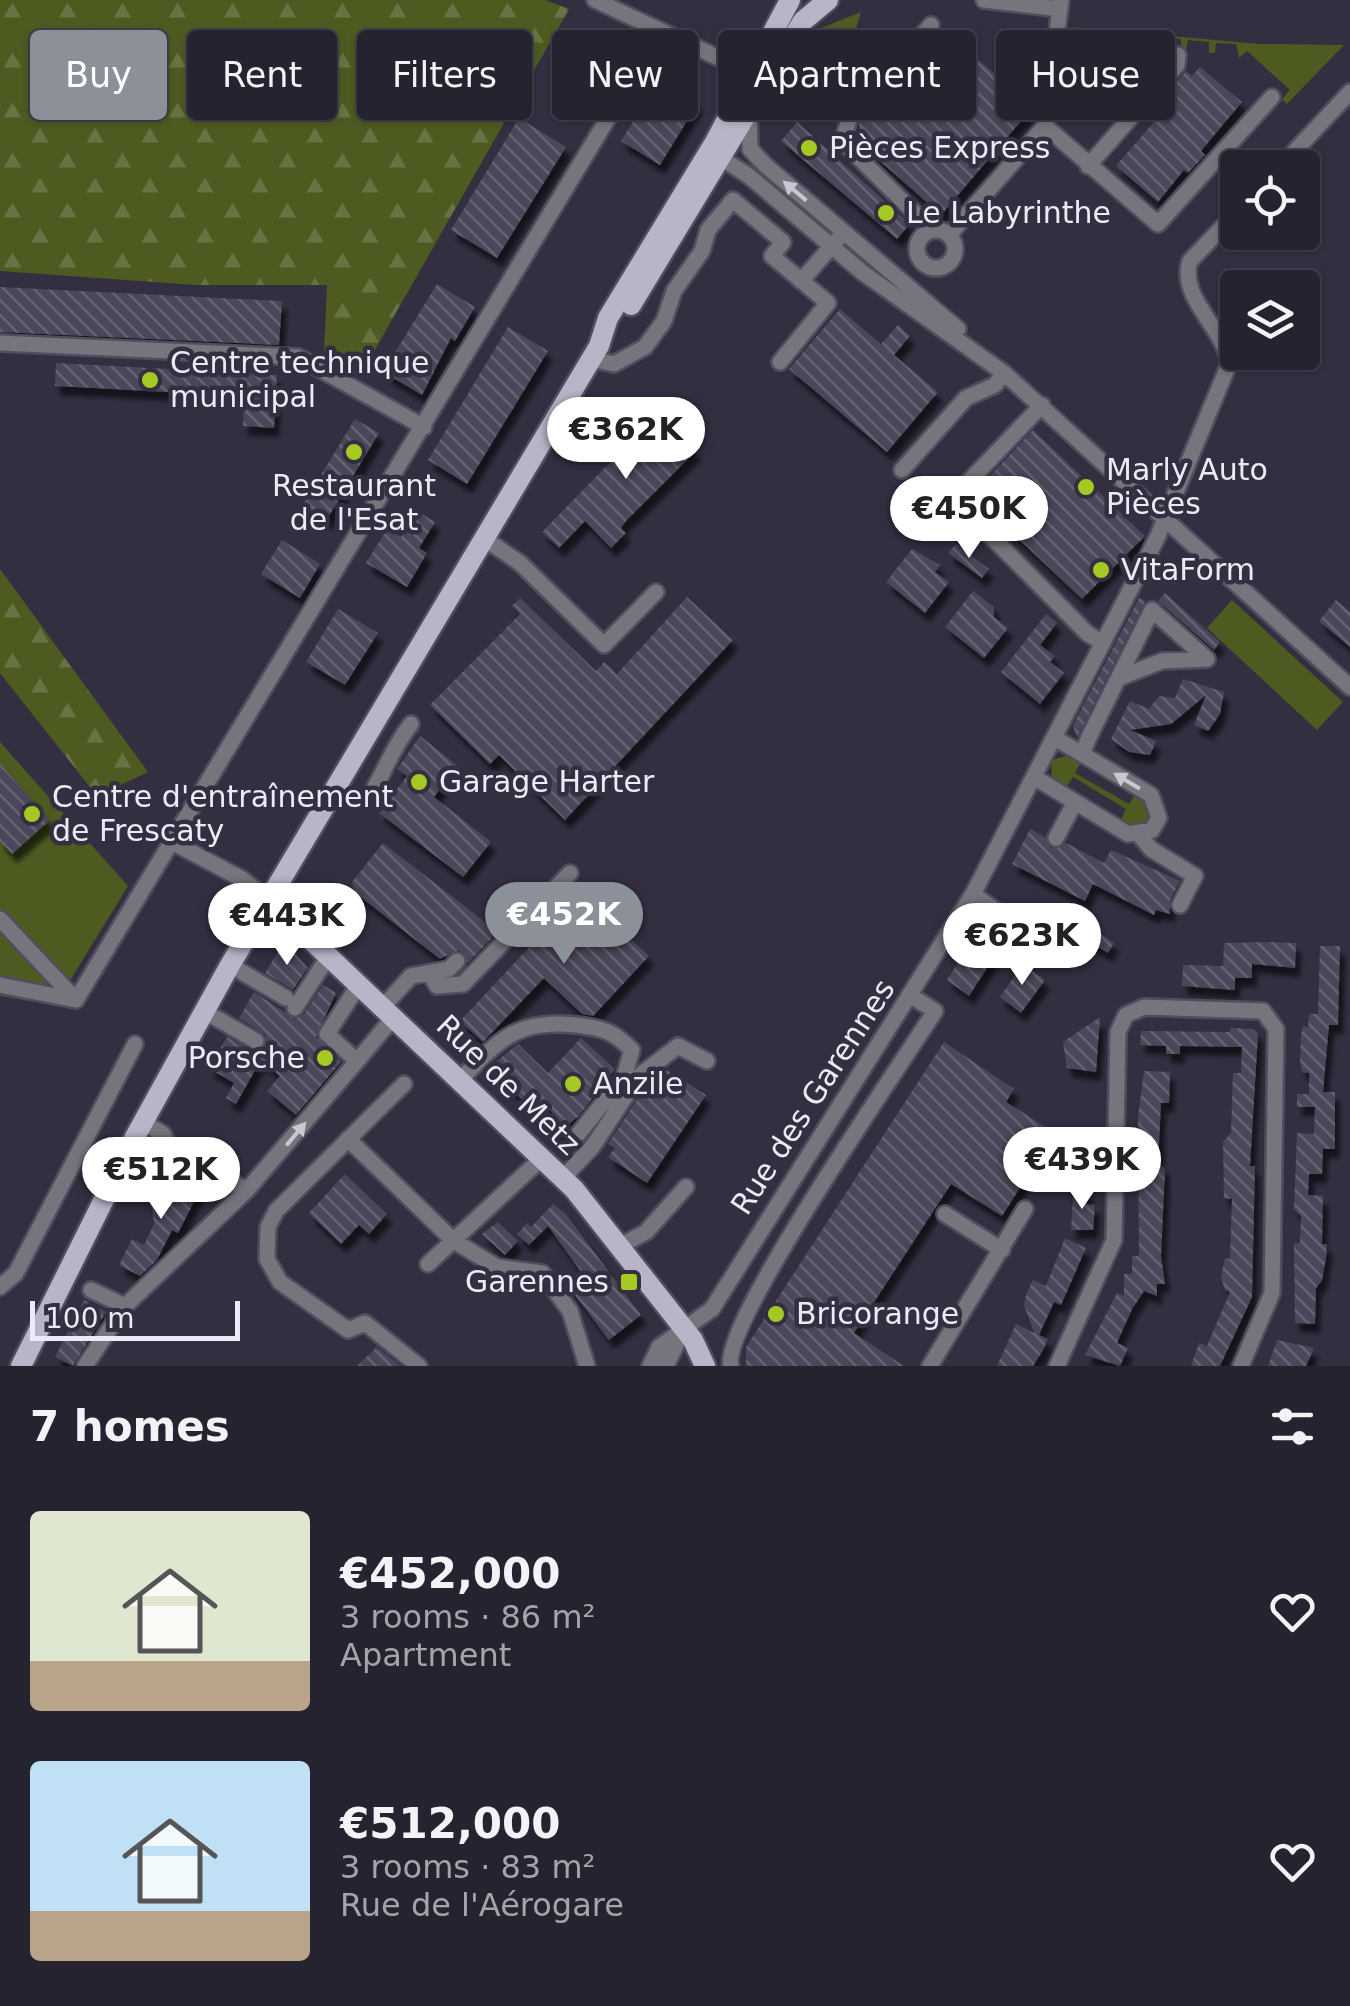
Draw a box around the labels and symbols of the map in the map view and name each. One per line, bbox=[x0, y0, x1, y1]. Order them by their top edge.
place label: Pièces Express bbox=[829, 130, 1050, 165]
marker: Pièces Express bbox=[798, 137, 820, 159]
one-way arrow bbox=[783, 181, 808, 202]
place label: Le Labyrinthe bbox=[906, 195, 1111, 230]
marker: Le Labyrinthe bbox=[875, 202, 897, 224]
place label: Centre technique municipal bbox=[170, 345, 429, 414]
marker: Centre technique municipal bbox=[139, 369, 161, 391]
pin: €362K bbox=[556, 397, 696, 482]
marker: Restaurant de l'Esat bbox=[343, 441, 365, 463]
place label: Marly Auto Pièces bbox=[1106, 452, 1268, 521]
place label: Restaurant de l'Esat bbox=[272, 468, 436, 537]
pin: €450K bbox=[899, 476, 1039, 561]
marker: Marly Auto Pièces bbox=[1075, 476, 1097, 498]
place label: VitaForm bbox=[1121, 552, 1255, 587]
marker: VitaForm bbox=[1090, 559, 1112, 581]
place label: Garage Harter bbox=[439, 764, 655, 799]
marker: Garage Harter bbox=[408, 771, 430, 793]
one-way arrow bbox=[1113, 773, 1141, 790]
place label: Centre d'entraînement de Frescaty bbox=[52, 779, 394, 848]
marker: Centre d'entraînement de Frescaty bbox=[21, 803, 43, 825]
pin: €452K bbox=[494, 882, 634, 967]
pin: €443K bbox=[217, 883, 357, 968]
pin: €623K bbox=[952, 903, 1092, 988]
street label: Rue des Garennes bbox=[724, 973, 902, 1221]
street label: Rue de Metz bbox=[430, 1008, 587, 1162]
place label: Porsche bbox=[188, 1040, 305, 1075]
marker: Porsche bbox=[314, 1047, 336, 1069]
place label: Anzile bbox=[593, 1066, 683, 1101]
marker: Anzile bbox=[562, 1073, 584, 1095]
one-way arrow bbox=[285, 1122, 307, 1147]
pin: €439K bbox=[1012, 1127, 1152, 1212]
pin: €512K bbox=[91, 1137, 231, 1222]
place label: Garennes bbox=[465, 1264, 609, 1299]
marker: Garennes bbox=[618, 1271, 640, 1293]
scale bar bbox=[30, 1296, 240, 1340]
place label: Bricorange bbox=[796, 1296, 959, 1331]
marker: Bricorange bbox=[765, 1303, 787, 1325]

